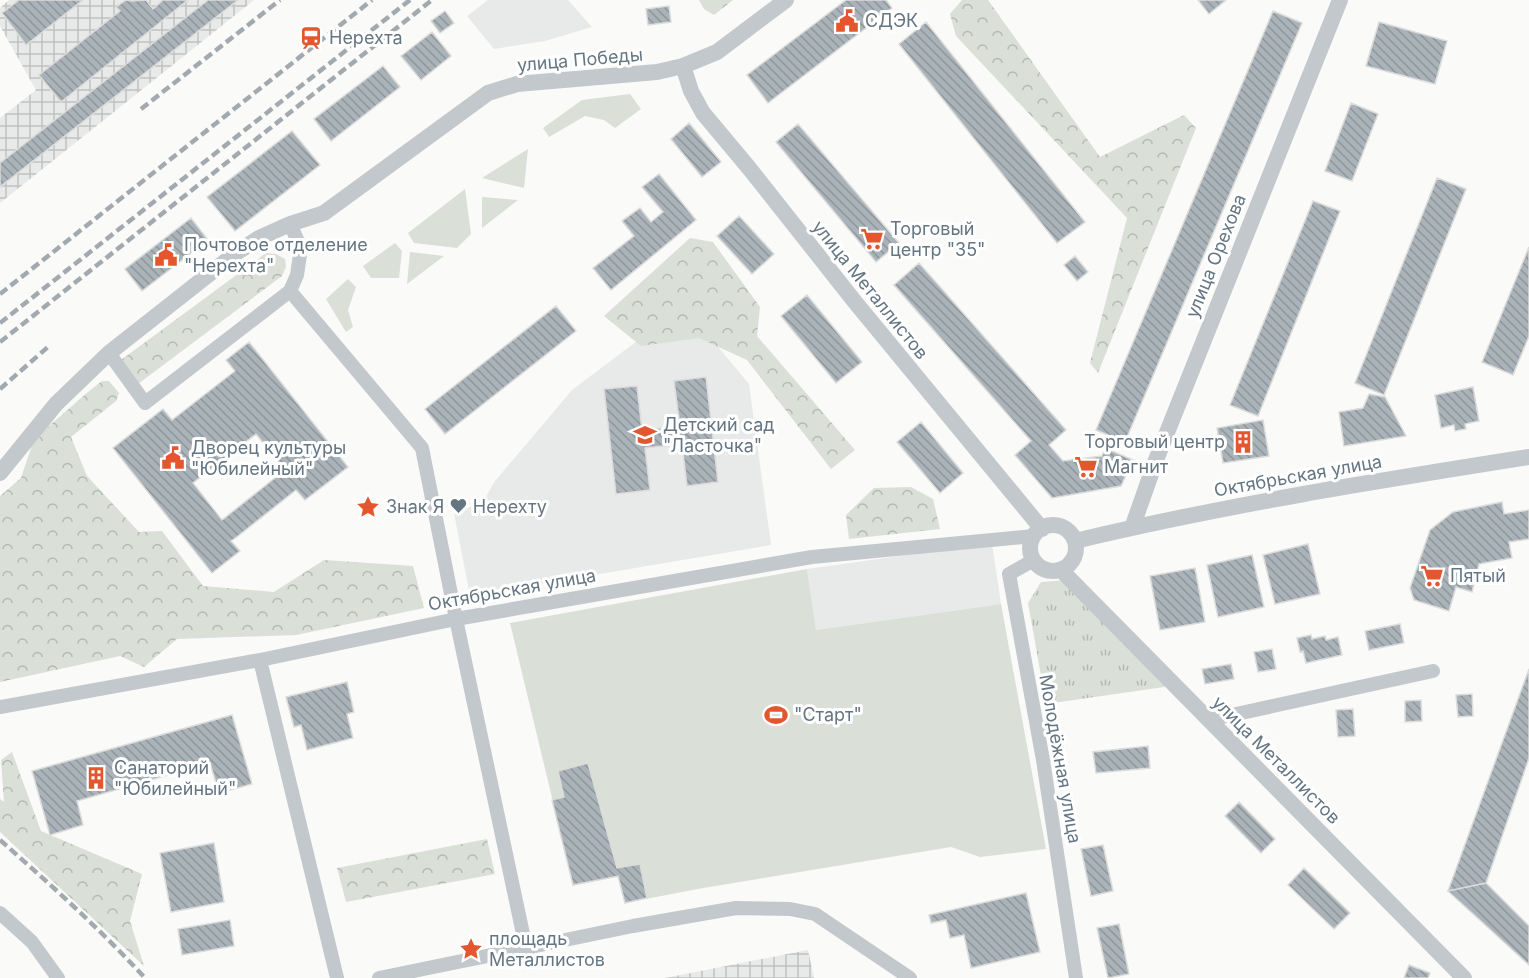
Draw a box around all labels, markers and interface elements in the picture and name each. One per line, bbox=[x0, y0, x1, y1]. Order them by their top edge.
public building icon: СДЭК bbox=[834, 8, 860, 34]
place label: СДЭК bbox=[865, 10, 918, 31]
station icon: Нерехта bbox=[298, 25, 324, 51]
place label: Нерехта bbox=[329, 27, 403, 48]
street label: улица Победы bbox=[516, 44, 644, 75]
street label: улица Орехова bbox=[1181, 191, 1250, 321]
street label: улица Металлистов bbox=[808, 216, 933, 363]
place label: Торговый центр "35" bbox=[890, 218, 985, 260]
supermarket icon: Торговый центр "35" bbox=[859, 226, 885, 252]
place label: Почтовое отделение "Нерехта" bbox=[184, 234, 368, 276]
public building icon: Почтовое отделение "Нерехта" bbox=[153, 242, 179, 268]
place label: Детский сад "Ласточка" bbox=[663, 414, 775, 456]
school or university icon: Детский сад "Ласточка" bbox=[632, 422, 658, 448]
building icon: Торговый центр bbox=[1230, 429, 1256, 455]
place label: Торговый центр bbox=[1084, 431, 1225, 452]
place label: Дворец культуры "Юбилейный" bbox=[191, 437, 346, 479]
public building icon: Дворец культуры "Юбилейный" bbox=[160, 445, 186, 471]
street label: Октябрьская улица bbox=[1212, 450, 1383, 501]
supermarket icon: Магнит bbox=[1073, 454, 1099, 480]
place label: Магнит bbox=[1104, 456, 1169, 477]
place icon: Знак Я ❤ Нерехту bbox=[355, 494, 381, 520]
place label: Знак Я ❤ Нерехту bbox=[386, 496, 547, 517]
supermarket icon: Пятый bbox=[1419, 563, 1445, 589]
street label: Октябрьская улица bbox=[426, 564, 597, 615]
place label: Пятый bbox=[1450, 565, 1506, 586]
street label: Молодёжная улица bbox=[1035, 673, 1086, 845]
street label: улица Металлистов bbox=[1208, 691, 1345, 828]
sports icon: "Старт" bbox=[763, 702, 789, 728]
place label: "Старт" bbox=[794, 704, 862, 725]
place label: Санаторий "Юбилейный" bbox=[114, 757, 236, 799]
building icon: Санаторий "Юбилейный" bbox=[83, 765, 109, 791]
place label: площадь Металлистов bbox=[489, 928, 605, 970]
place icon: площадь Металлистов bbox=[458, 936, 484, 962]

